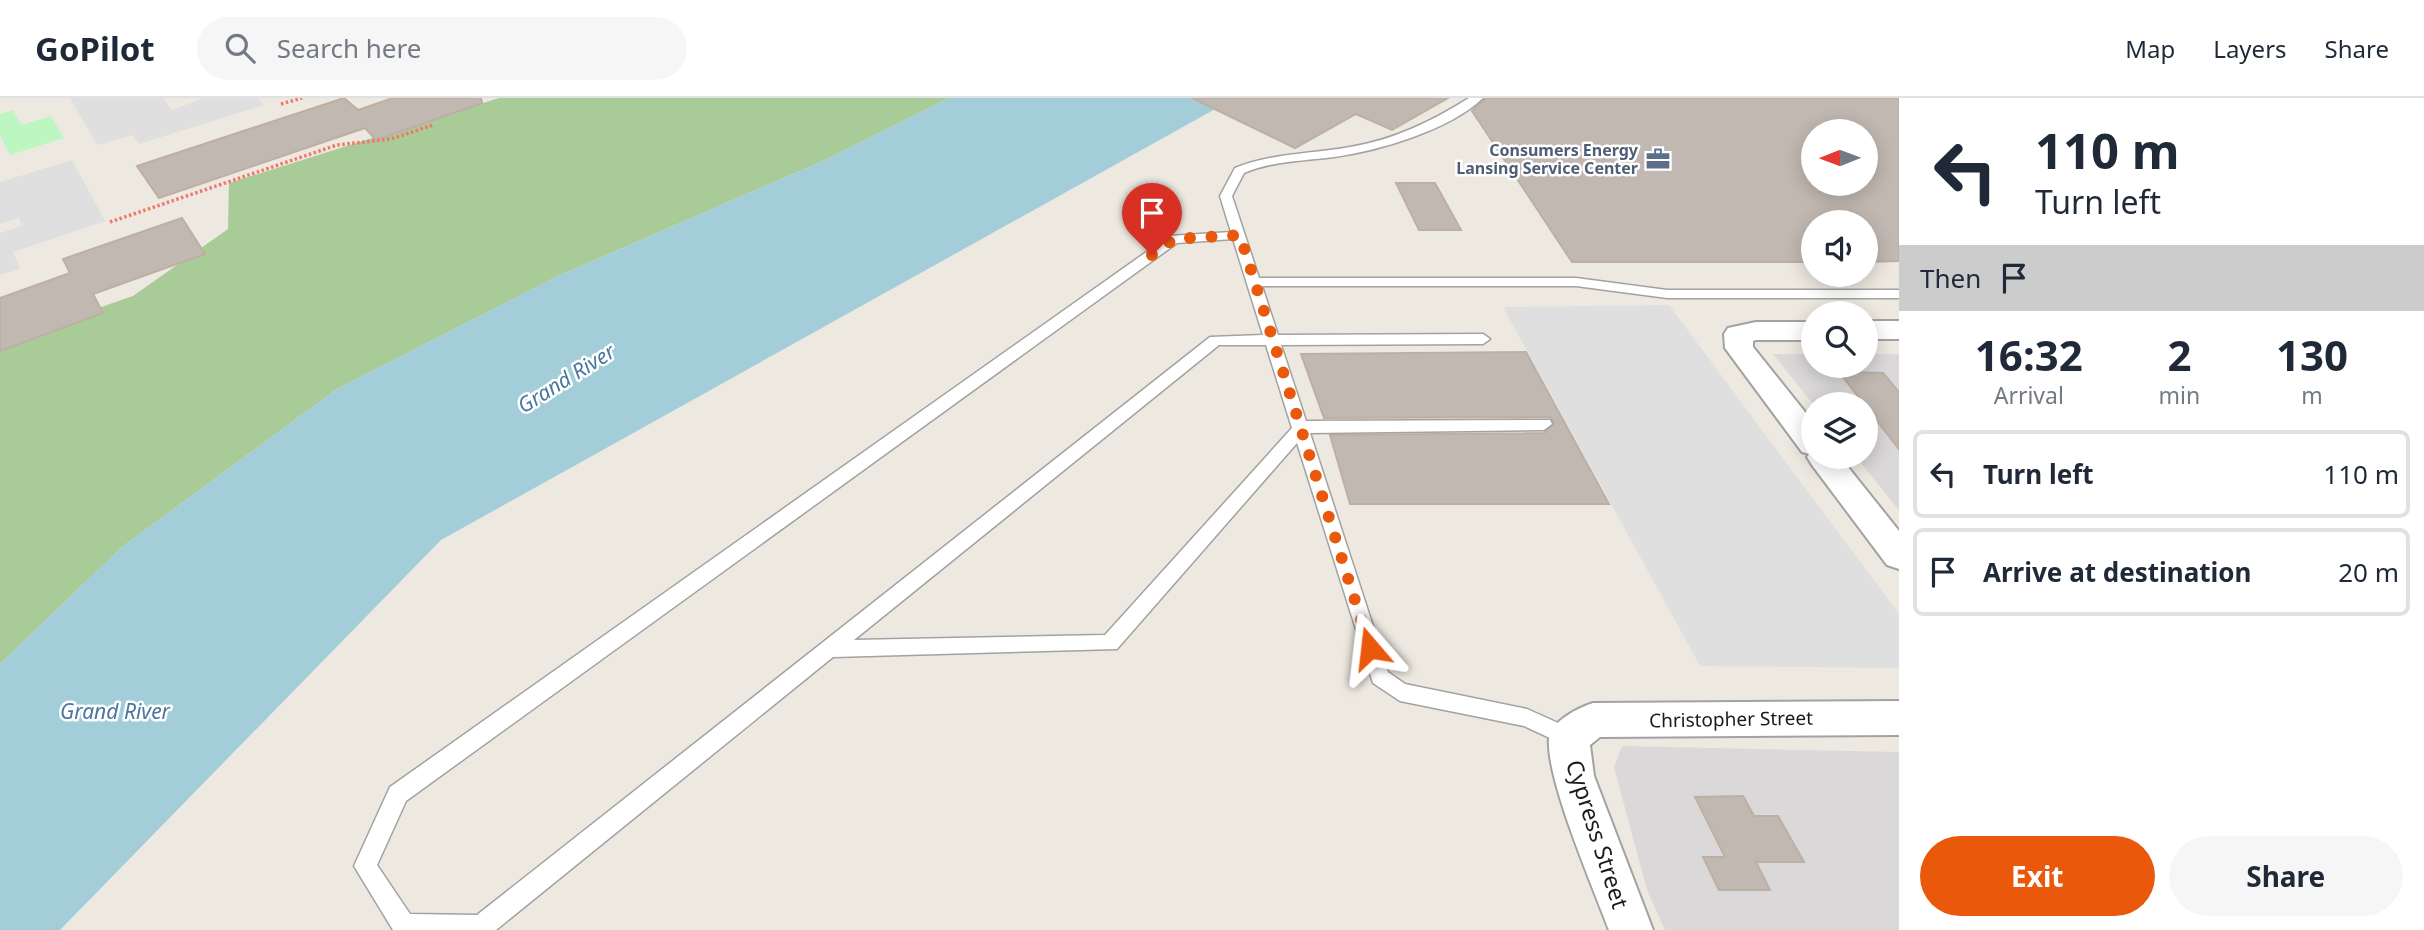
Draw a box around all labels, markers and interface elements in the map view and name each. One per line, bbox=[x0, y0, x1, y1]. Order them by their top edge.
search box bbox=[197, 17, 687, 80]
text: GoPilot bbox=[35, 26, 155, 71]
icon: search bbox=[221, 29, 259, 67]
text: Search here bbox=[277, 30, 421, 66]
text: Map bbox=[2125, 32, 2175, 65]
text: Layers bbox=[2213, 32, 2287, 65]
text: Share bbox=[2325, 32, 2389, 65]
text: 110 m bbox=[2035, 117, 2180, 183]
north arrow bbox=[1801, 119, 1878, 196]
map controls bbox=[1801, 119, 1878, 469]
icon: left bbox=[1920, 126, 2011, 217]
place label: Consumers Energy Lansing Service Center bbox=[1456, 139, 1639, 179]
office icon: Consumers Energy Lansing Service Center bbox=[1644, 145, 1672, 173]
text: Turn left bbox=[2035, 180, 2161, 223]
pin bbox=[1122, 183, 1182, 255]
icon: arrive bbox=[1133, 194, 1171, 232]
button: sound bbox=[1801, 210, 1878, 287]
icon: arrive bbox=[1995, 259, 2033, 297]
text: Then bbox=[1920, 260, 1981, 296]
button: search bbox=[1801, 301, 1878, 378]
text: 16:32 bbox=[1975, 326, 2083, 383]
text: 2 bbox=[2167, 326, 2191, 383]
text: 130 bbox=[2276, 326, 2348, 383]
water label: Grand River bbox=[512, 336, 621, 419]
text: Arrival bbox=[1994, 379, 2064, 411]
text: min bbox=[2159, 379, 2200, 411]
text: m bbox=[2301, 379, 2323, 411]
button: layers bbox=[1801, 392, 1878, 469]
icon: left bbox=[1924, 455, 1962, 493]
text: Turn left bbox=[1983, 456, 2094, 492]
text: 110 m bbox=[2323, 456, 2399, 492]
icon: arrive bbox=[1924, 553, 1962, 591]
text: Arrive at destination bbox=[1983, 554, 2252, 590]
text: 20 m bbox=[2338, 554, 2399, 590]
position arrow bbox=[1333, 611, 1407, 685]
water label: Grand River bbox=[60, 697, 172, 725]
street label: Christopher Street bbox=[1649, 705, 1813, 733]
street label: Cypress Street bbox=[1559, 756, 1637, 912]
button: Exit bbox=[1920, 836, 2155, 916]
button: Share bbox=[2169, 836, 2403, 916]

